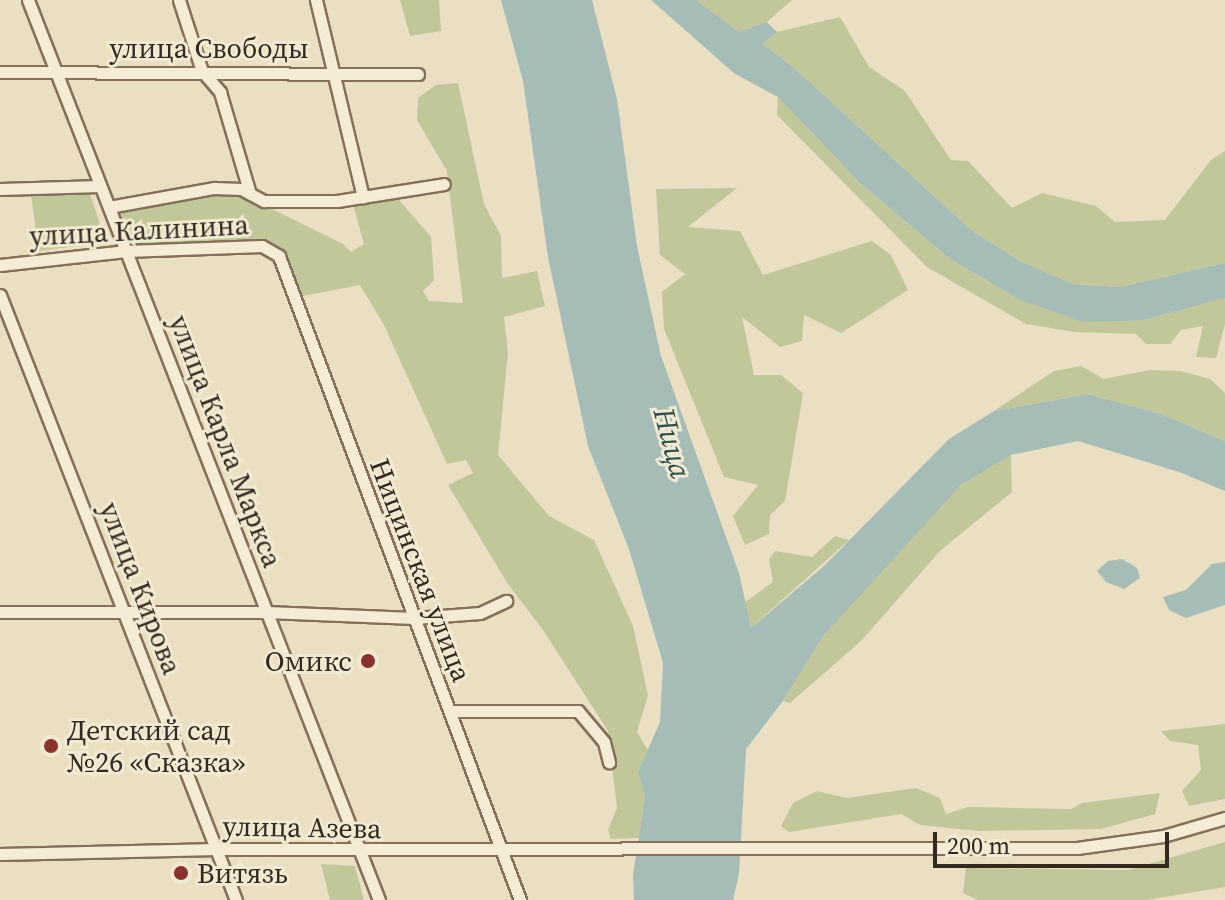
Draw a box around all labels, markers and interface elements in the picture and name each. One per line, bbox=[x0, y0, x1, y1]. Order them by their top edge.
street label: улица Свободы bbox=[109, 31, 309, 65]
street label: улица Калинина bbox=[28, 207, 250, 253]
street label: улица Карла Маркса bbox=[162, 310, 290, 572]
water label: Ница bbox=[645, 404, 699, 482]
street label: Ницинская улица bbox=[363, 454, 479, 686]
street label: улица Кирова bbox=[93, 497, 189, 679]
place label: Омикс bbox=[265, 644, 352, 678]
marker: Омикс bbox=[359, 652, 377, 670]
place label: Детский сад №26 «Сказка» bbox=[67, 713, 245, 779]
marker: Детский сад №26 «Сказка» bbox=[42, 737, 60, 755]
street label: улица Азева bbox=[222, 809, 382, 845]
scale bar bbox=[937, 816, 1173, 866]
text: 200 m bbox=[947, 829, 1010, 862]
place label: Витязь bbox=[197, 856, 288, 890]
marker: Витязь bbox=[172, 864, 190, 882]

